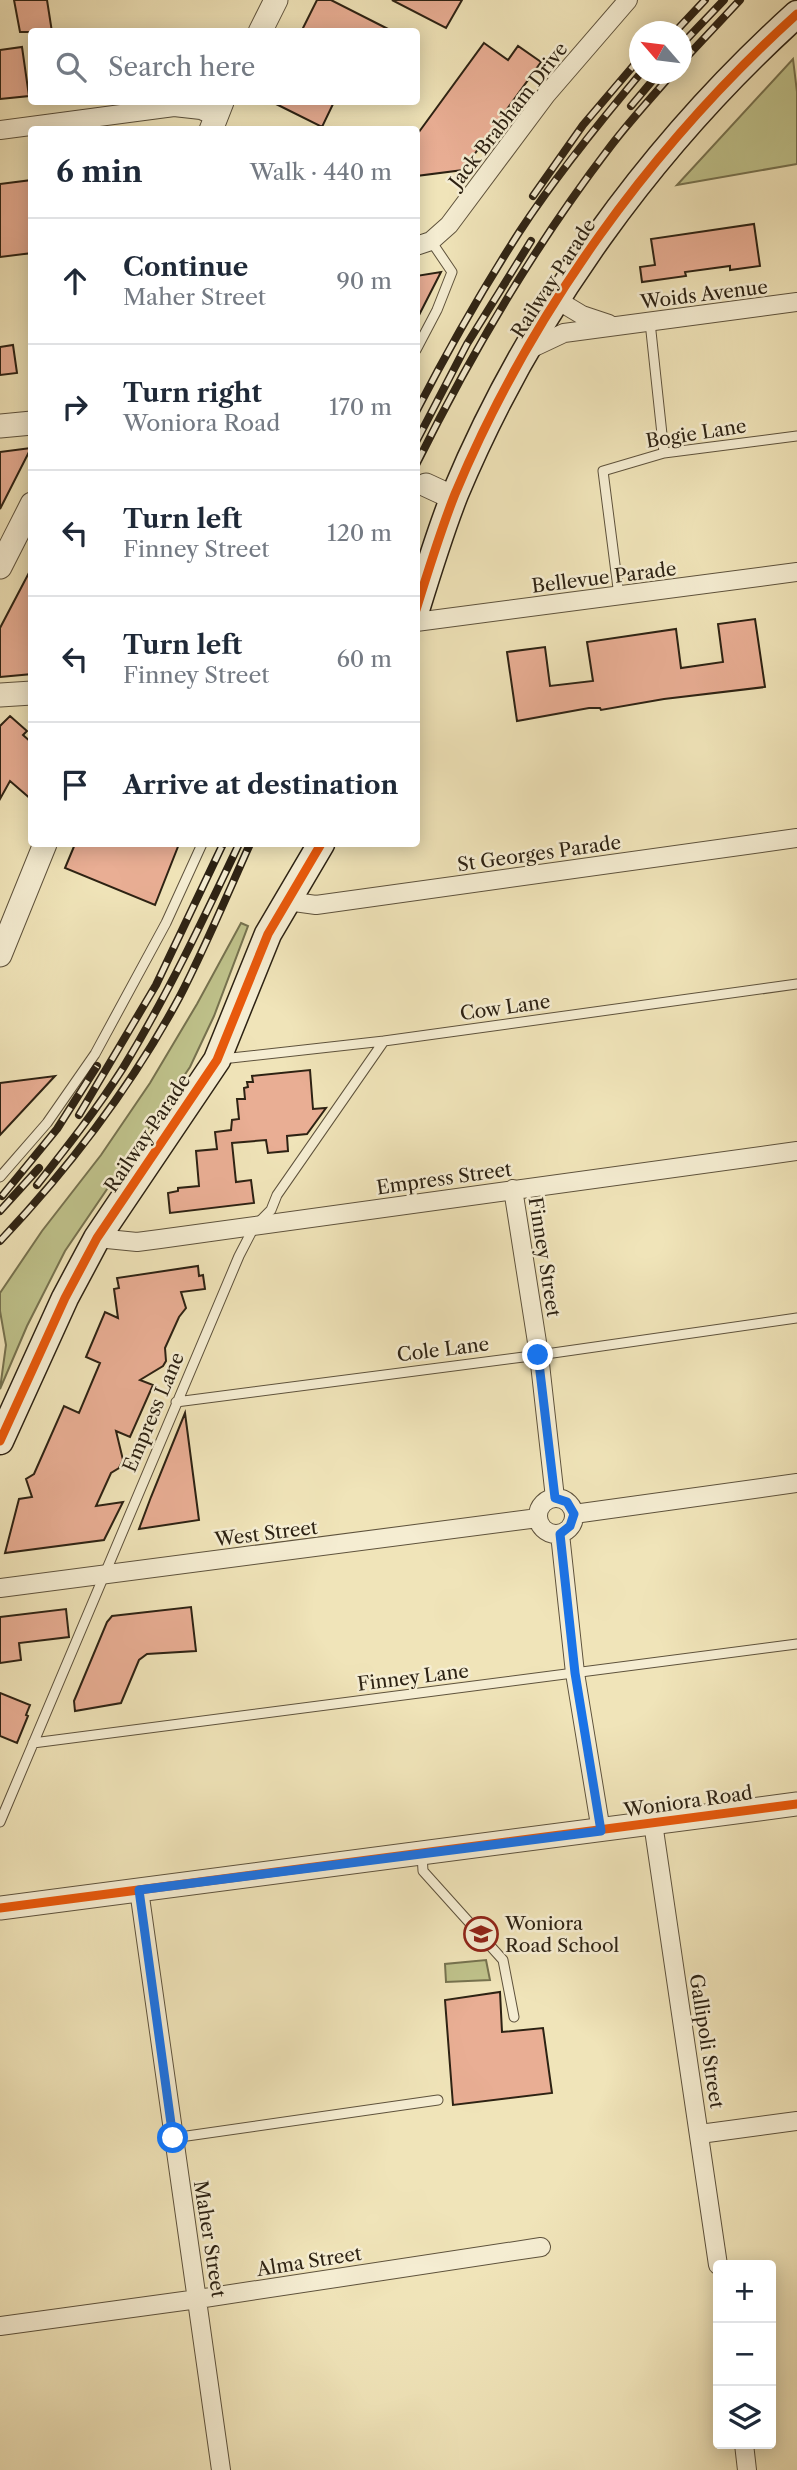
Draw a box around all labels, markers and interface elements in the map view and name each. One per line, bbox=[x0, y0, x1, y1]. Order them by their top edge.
north arrow bbox=[629, 21, 692, 84]
search box bbox=[28, 28, 420, 105]
street label: Jack Brabham Drive bbox=[442, 38, 572, 195]
icon: search bbox=[52, 48, 90, 86]
text: Search here bbox=[108, 51, 255, 83]
text: 6 min bbox=[56, 153, 143, 190]
text: Walk · 440 m bbox=[250, 158, 392, 186]
street label: Railway Parade bbox=[506, 214, 600, 342]
text: Continue bbox=[123, 251, 248, 283]
icon: ahead bbox=[56, 262, 94, 300]
text: 90 m bbox=[336, 267, 392, 295]
street label: Woids Avenue bbox=[638, 275, 769, 314]
text: Maher Street bbox=[123, 283, 266, 311]
text: Turn right bbox=[123, 377, 262, 409]
icon: right bbox=[56, 388, 94, 426]
text: 170 m bbox=[329, 393, 392, 421]
text: Woniora Road bbox=[123, 409, 280, 437]
street label: Bogie Lane bbox=[644, 414, 748, 453]
text: Turn left bbox=[123, 503, 242, 535]
icon: left bbox=[56, 514, 94, 552]
text: 120 m bbox=[327, 519, 392, 547]
text: Finney Street bbox=[123, 535, 270, 563]
street label: Bellevue Parade bbox=[530, 557, 678, 598]
text: Turn left bbox=[123, 629, 242, 661]
icon: left bbox=[56, 640, 94, 678]
text: 60 m bbox=[336, 645, 392, 673]
text: Finney Street bbox=[123, 661, 270, 689]
icon: arrive bbox=[56, 766, 94, 804]
text: Arrive at destination bbox=[123, 769, 398, 801]
street label: St Georges Parade bbox=[456, 831, 622, 876]
street label: Cow Lane bbox=[458, 990, 552, 1025]
street label: Railway Parade bbox=[99, 1070, 195, 1197]
street label: Empress Street bbox=[375, 1158, 513, 1199]
street label: Finney Street bbox=[524, 1196, 565, 1319]
street label: Cole Lane bbox=[396, 1332, 490, 1367]
route end bbox=[522, 1339, 553, 1370]
street label: Empress Lane bbox=[118, 1349, 189, 1475]
street label: West Street bbox=[212, 1516, 319, 1551]
street label: Finney Lane bbox=[356, 1659, 470, 1696]
street label: Woniora Road bbox=[621, 1781, 754, 1822]
place label: Woniora Road School bbox=[504, 1912, 620, 1957]
school or university icon: Woniora Road School bbox=[462, 1915, 500, 1953]
street label: Gallipoli Street bbox=[685, 1972, 729, 2110]
route start bbox=[157, 2122, 188, 2153]
street label: Maher Street bbox=[189, 2179, 230, 2299]
street label: Alma Street bbox=[254, 2242, 364, 2281]
map controls bbox=[713, 2260, 776, 2449]
button: + bbox=[713, 2260, 776, 2323]
button: − bbox=[713, 2323, 776, 2386]
button: layers bbox=[713, 2386, 776, 2449]

